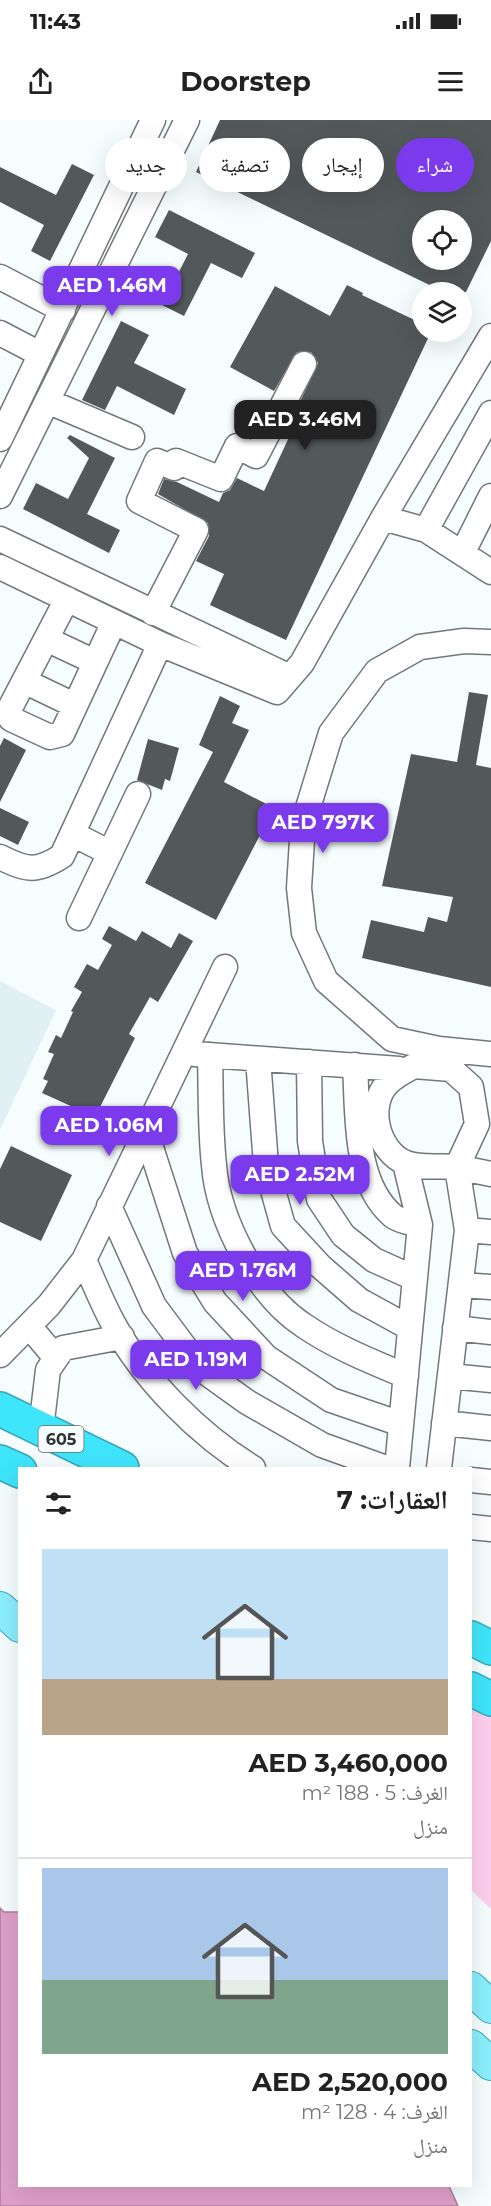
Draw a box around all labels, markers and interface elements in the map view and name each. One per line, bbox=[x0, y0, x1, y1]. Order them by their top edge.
text: 11:43 bbox=[30, 8, 81, 35]
icon: share bbox=[24, 65, 57, 98]
text: Doorstep bbox=[180, 65, 311, 98]
icon: menu bbox=[434, 65, 467, 98]
chip: جديد bbox=[105, 138, 187, 192]
chip: تصفية bbox=[199, 138, 290, 192]
chip: إيجار bbox=[302, 138, 384, 192]
chip: شراء bbox=[396, 138, 474, 192]
map controls bbox=[412, 210, 472, 342]
button: locate bbox=[412, 210, 472, 270]
pin: AED 1.46M bbox=[43, 266, 181, 317]
text: AED 1.46M bbox=[57, 273, 167, 297]
button: layers bbox=[412, 282, 472, 342]
pin: AED 3.46M bbox=[236, 400, 374, 451]
text: AED 3.46M bbox=[248, 407, 362, 431]
pin: AED 797K bbox=[261, 803, 385, 854]
text: AED 797K bbox=[271, 810, 375, 834]
pin: AED 1.06M bbox=[40, 1106, 178, 1157]
text: AED 1.06M bbox=[54, 1113, 164, 1137]
pin: AED 2.52M bbox=[231, 1155, 369, 1206]
text: AED 2.52M bbox=[245, 1162, 355, 1186]
pin: AED 1.76M bbox=[174, 1251, 312, 1302]
text: AED 1.76M bbox=[189, 1258, 297, 1282]
pin: AED 1.19M bbox=[127, 1340, 265, 1391]
text: AED 1.19M bbox=[144, 1347, 248, 1371]
road number: 605 bbox=[38, 1426, 84, 1452]
text: العقارات: 7 bbox=[337, 1484, 448, 1516]
icon: filters bbox=[42, 1487, 75, 1520]
icon: home bbox=[191, 1588, 299, 1696]
text: AED 3,460,000 bbox=[248, 1747, 448, 1779]
text: الغرف: 5 · 188 m² bbox=[302, 1781, 448, 1805]
text: منزل bbox=[413, 1815, 448, 1839]
icon: home bbox=[191, 1907, 299, 2015]
text: AED 2,520,000 bbox=[252, 2066, 448, 2098]
text: الغرف: 4 · 128 m² bbox=[301, 2100, 448, 2124]
text: منزل bbox=[413, 2134, 448, 2158]

